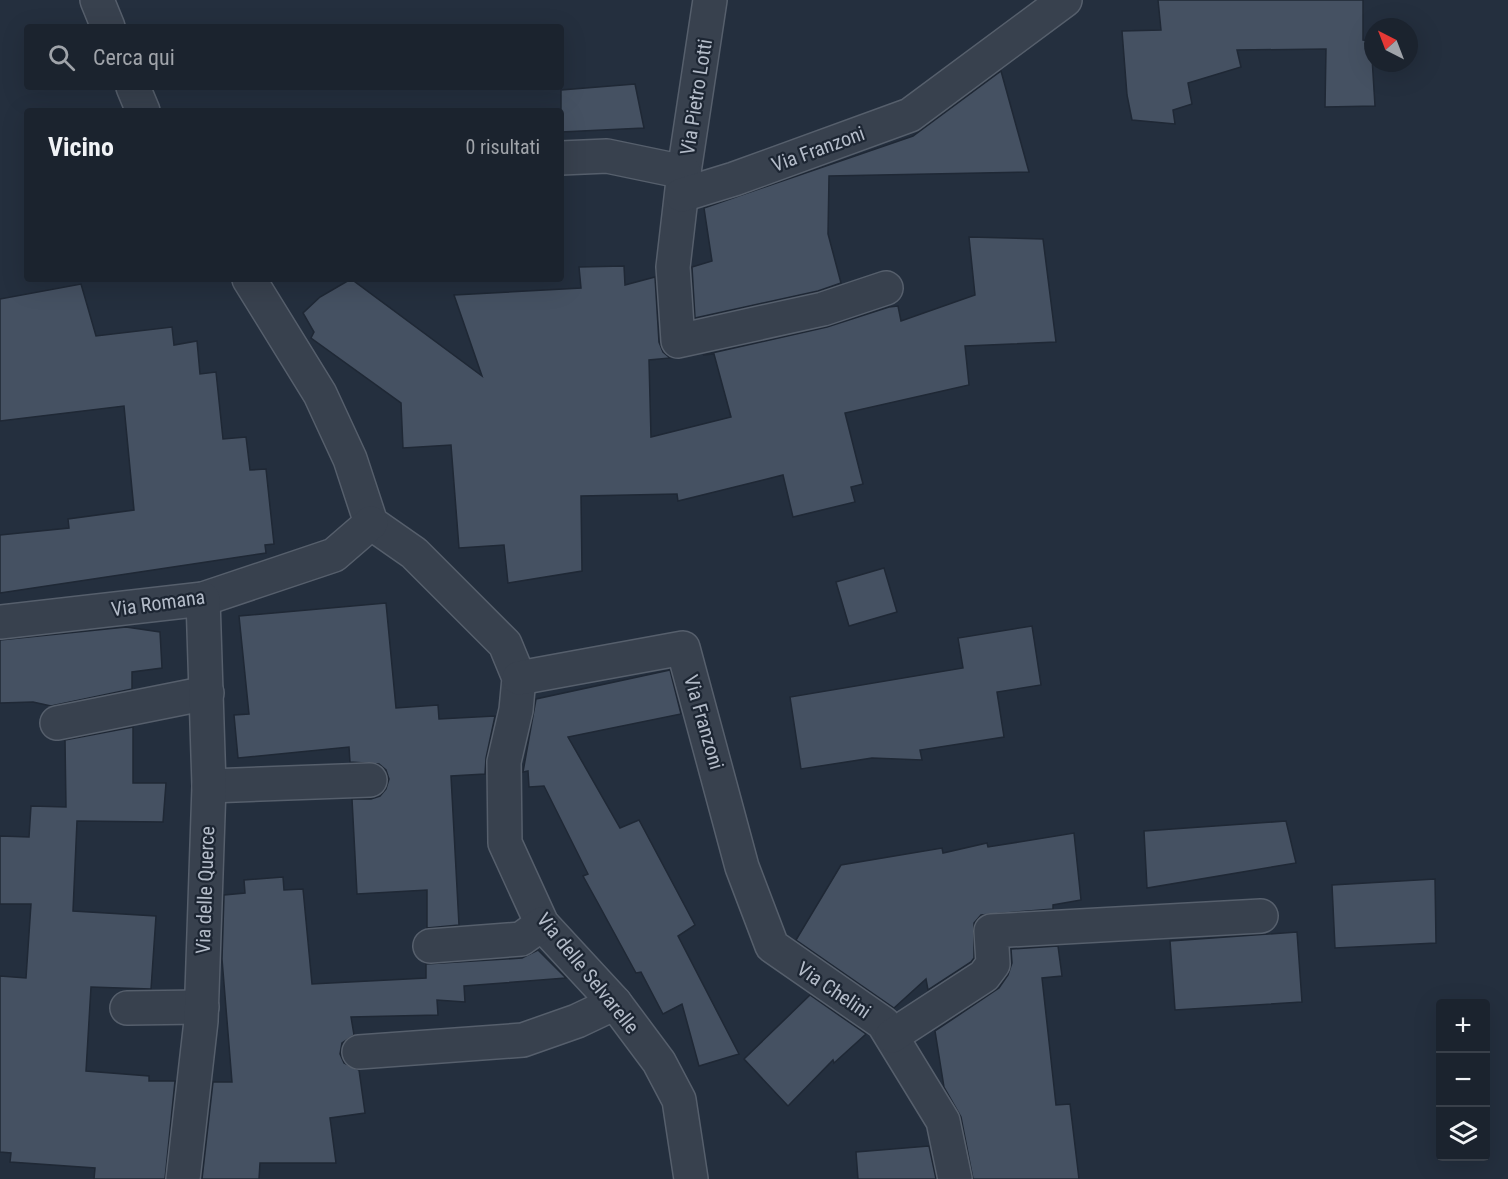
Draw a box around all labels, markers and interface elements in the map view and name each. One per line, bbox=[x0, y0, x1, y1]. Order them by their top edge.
north arrow bbox=[1364, 18, 1418, 72]
search box bbox=[24, 24, 564, 90]
street label: Via Pietro Lotti bbox=[675, 37, 717, 157]
icon: search bbox=[45, 41, 78, 74]
text: Cerca qui bbox=[93, 45, 175, 70]
street label: Via Franzoni bbox=[768, 121, 868, 177]
text: Vicino bbox=[48, 132, 114, 162]
text: 0 risultati bbox=[465, 135, 540, 159]
street label: Via Romana bbox=[110, 585, 206, 621]
street label: Via Franzoni bbox=[679, 672, 729, 772]
street label: Via delle Querce bbox=[191, 826, 219, 954]
street label: Via delle Selvarelle bbox=[532, 908, 644, 1038]
street label: Via Chelini bbox=[793, 957, 875, 1023]
map controls bbox=[1436, 999, 1490, 1161]
button: + bbox=[1436, 999, 1490, 1053]
button: − bbox=[1436, 1053, 1490, 1107]
button: layers bbox=[1436, 1107, 1490, 1161]

